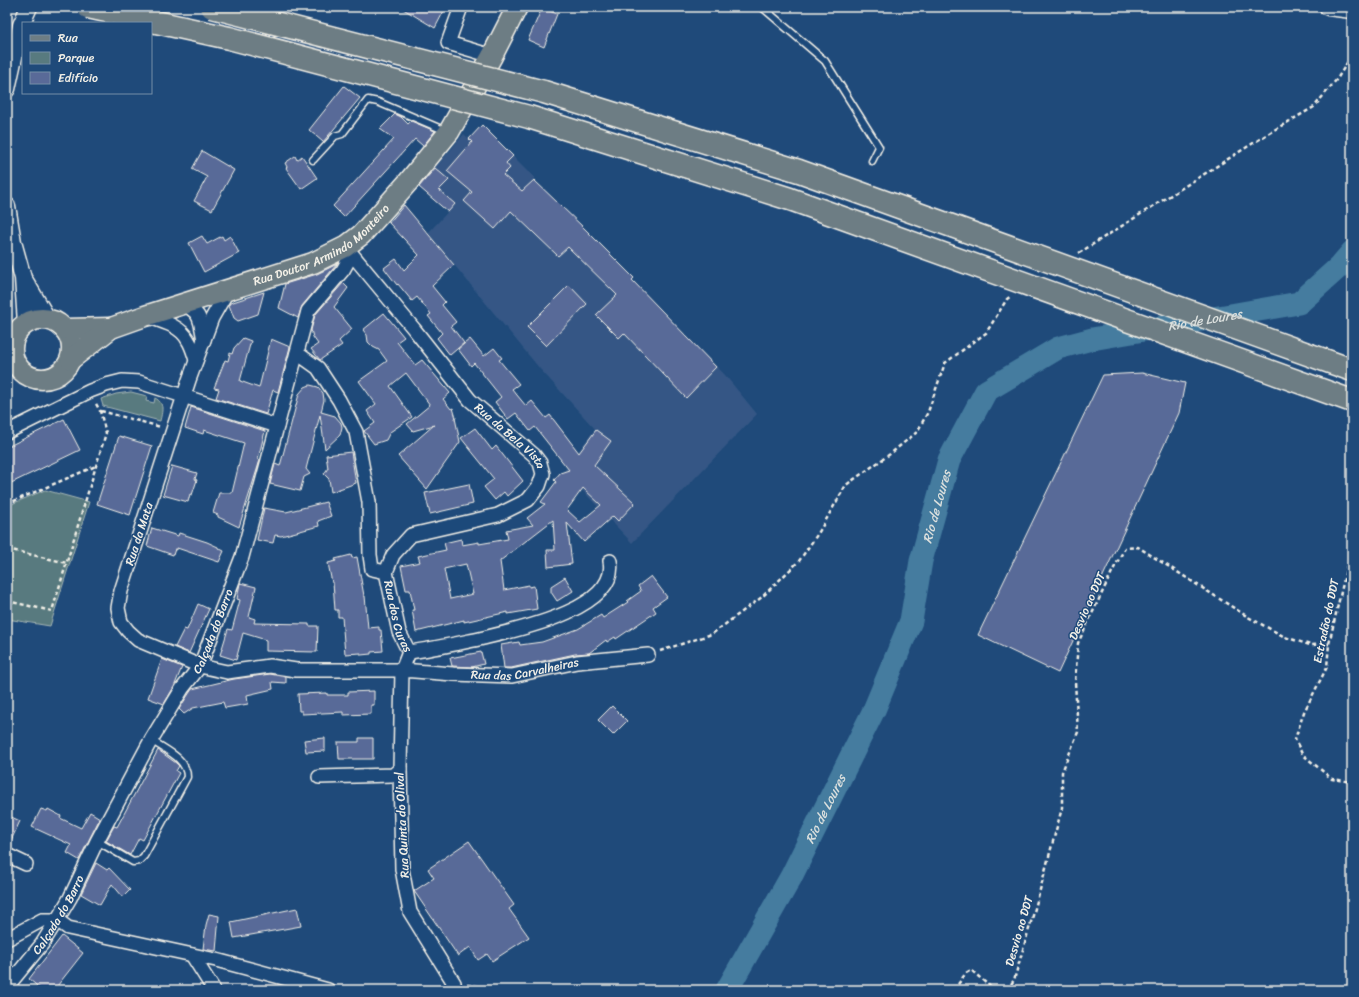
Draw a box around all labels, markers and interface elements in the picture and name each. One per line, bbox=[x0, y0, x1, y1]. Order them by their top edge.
legend bbox=[22, 22, 152, 94]
text: Rua bbox=[58, 27, 79, 49]
text: Parque bbox=[58, 47, 95, 69]
text: Edifício bbox=[58, 67, 98, 89]
street label: Rua Doutor Armindo Monteiro bbox=[250, 199, 395, 292]
water label: Rio de Loures bbox=[1166, 301, 1245, 337]
street label: Rua da Bela Vista bbox=[469, 397, 552, 471]
water label: Rio de Loures bbox=[915, 466, 958, 546]
street label: Rua da Mata bbox=[118, 499, 160, 569]
street label: Desvio ao DDT bbox=[1062, 568, 1112, 644]
street label: Estradão do DDT bbox=[1306, 576, 1346, 665]
street label: Rua dos Curas bbox=[377, 578, 419, 657]
street label: Calçada do Barro bbox=[187, 586, 240, 679]
street label: Rua das Carvalheiras bbox=[470, 651, 581, 687]
water label: Rio de Loures bbox=[798, 769, 853, 847]
street label: Rua Quinta do Olival bbox=[388, 771, 416, 879]
street label: Calçada do Barro bbox=[26, 871, 90, 960]
street label: Desvio ao DDT bbox=[998, 892, 1040, 969]

